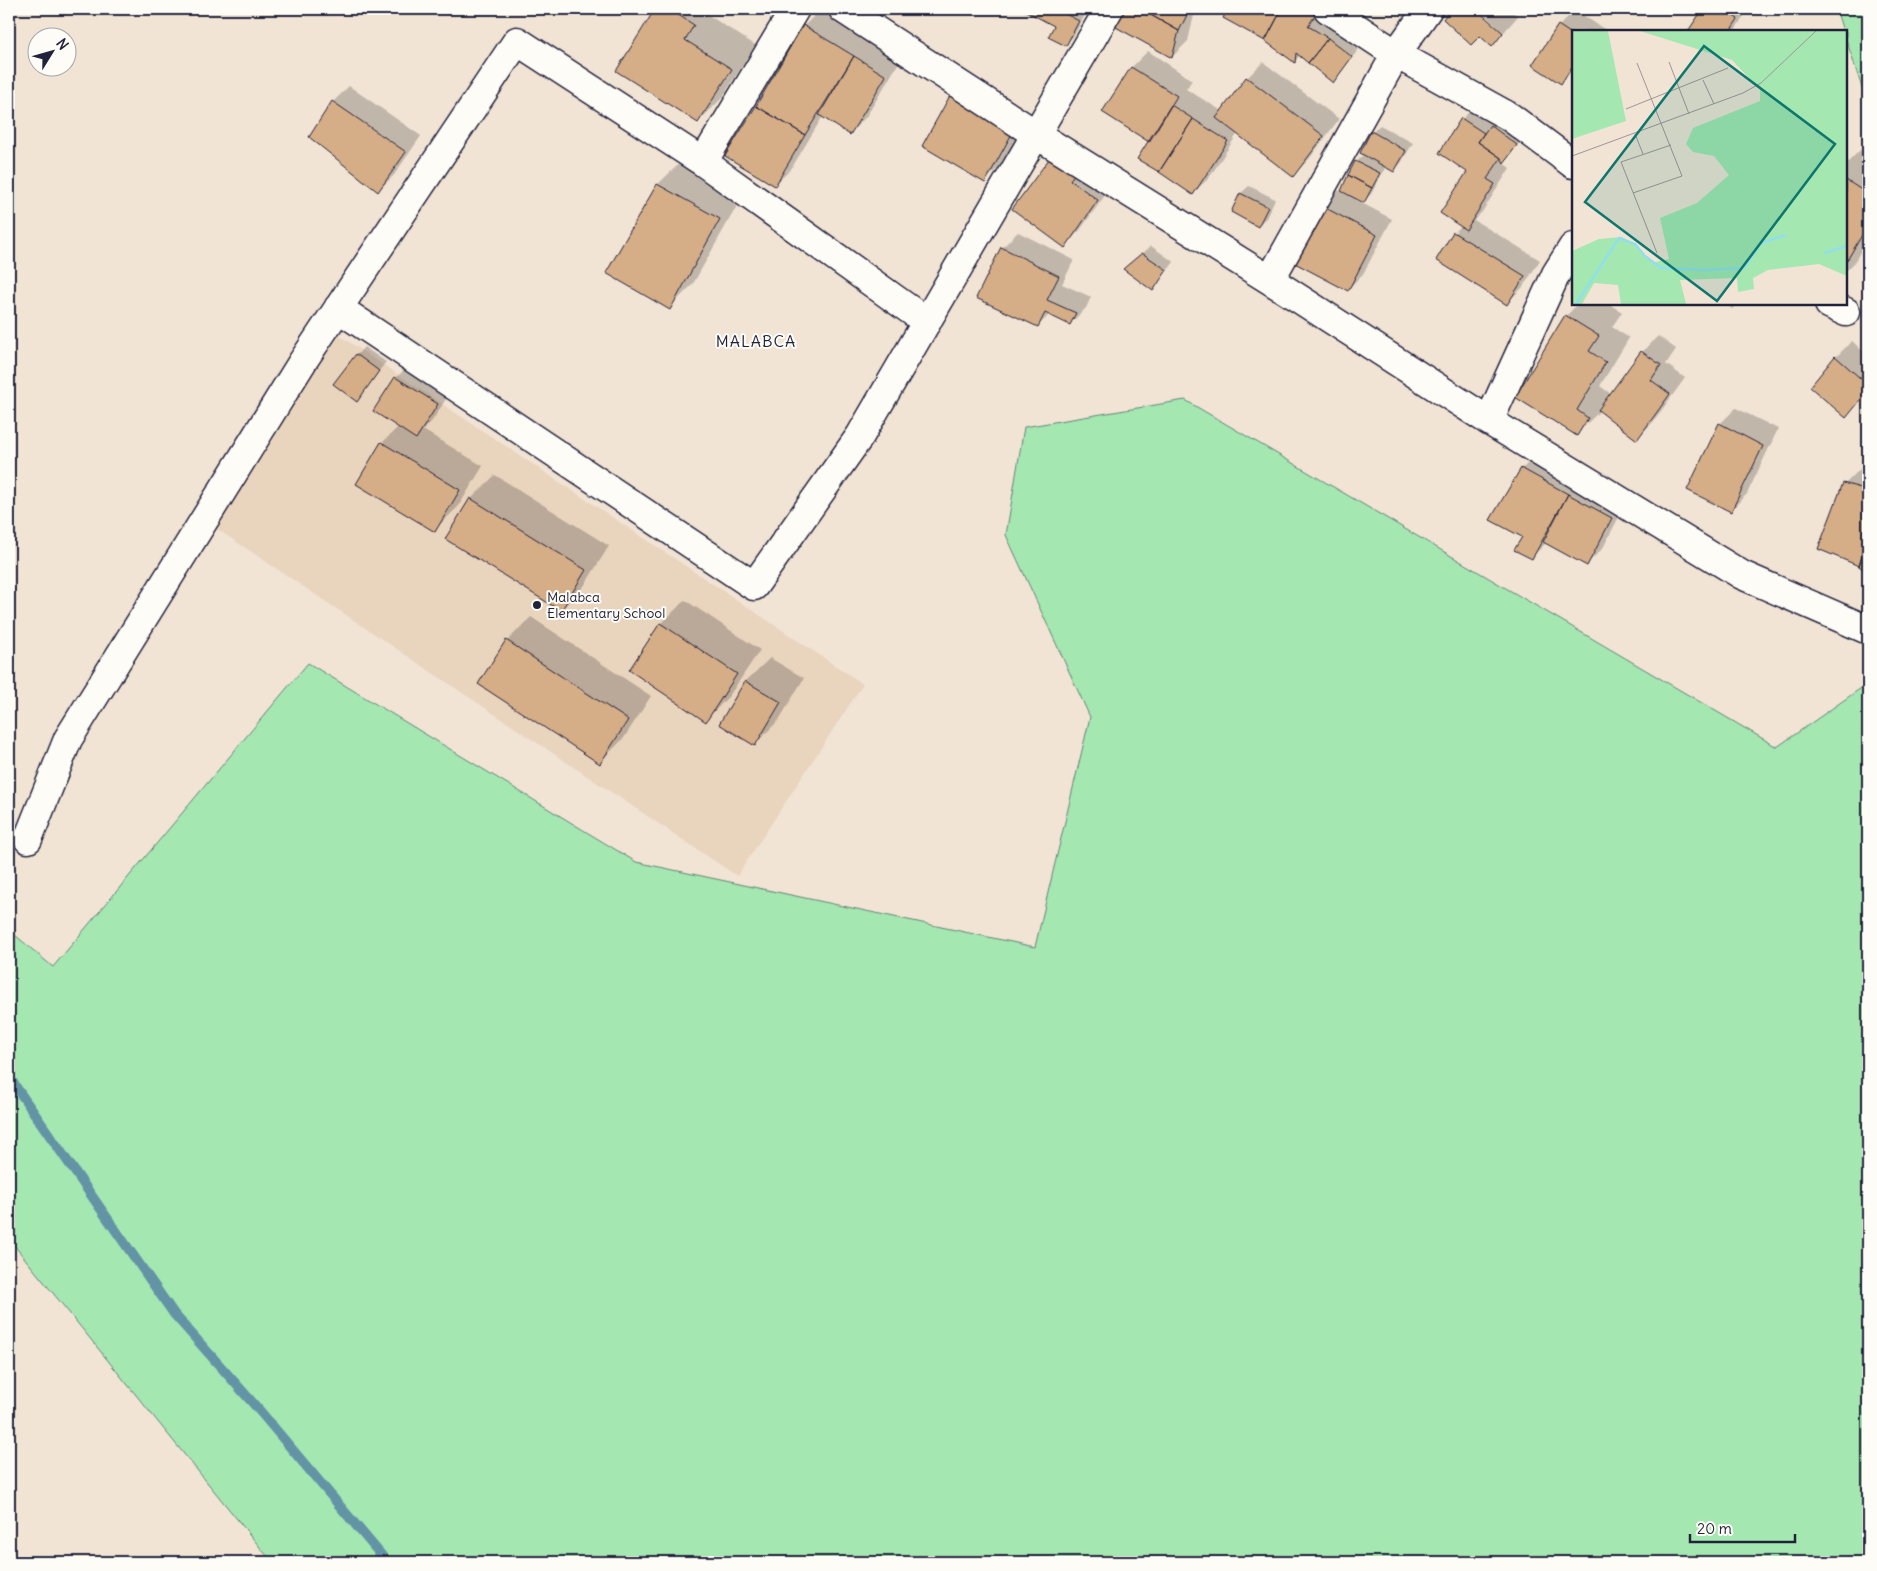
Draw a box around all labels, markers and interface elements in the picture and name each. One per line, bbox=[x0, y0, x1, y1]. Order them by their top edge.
north arrow bbox=[28, 28, 78, 78]
inset map bbox=[1572, 30, 1847, 305]
text: N bbox=[52, 35, 72, 53]
district label: MALABCA bbox=[716, 331, 796, 351]
place label: Malabca Elementary School bbox=[547, 588, 665, 622]
marker: Malabca Elementary School bbox=[531, 599, 543, 611]
scale bar bbox=[1690, 1511, 1794, 1543]
text: 20 m bbox=[1697, 1519, 1732, 1538]

